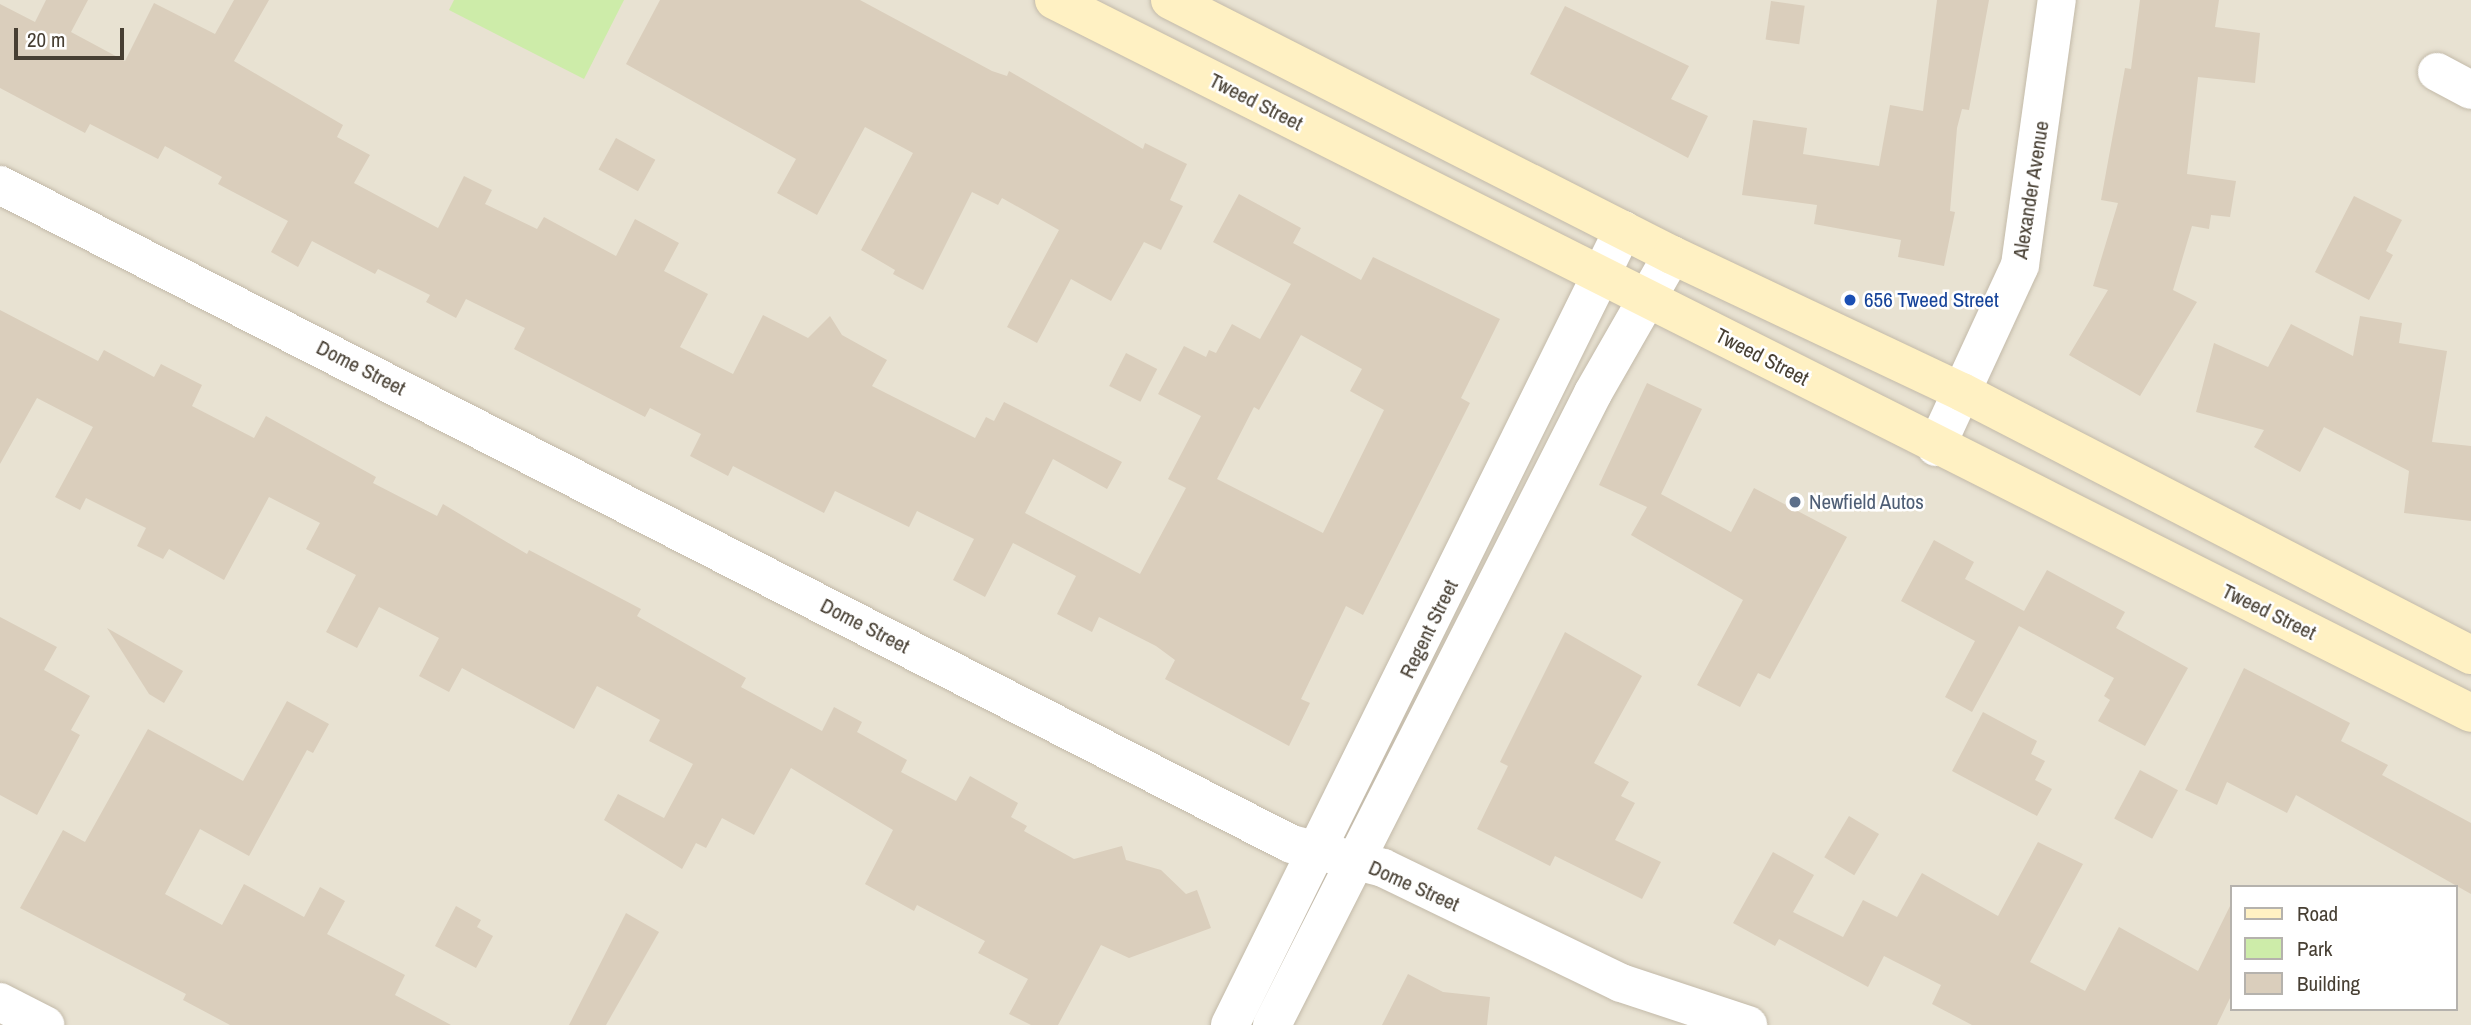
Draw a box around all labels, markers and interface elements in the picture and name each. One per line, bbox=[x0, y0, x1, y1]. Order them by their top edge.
scale bar bbox=[18, 14, 128, 58]
text: 20 m bbox=[27, 25, 65, 54]
street label: Tweed Street bbox=[1205, 68, 1307, 136]
street label: Alexander Avenue bbox=[2008, 119, 2054, 261]
place label: 656 Tweed Street bbox=[1864, 287, 1999, 313]
marker: 656 Tweed Street bbox=[1842, 292, 1858, 308]
street label: Tweed Street bbox=[1711, 323, 1813, 391]
street label: Dome Street bbox=[312, 335, 410, 401]
place label: Newfield Autos bbox=[1809, 489, 1925, 515]
marker: Newfield Autos bbox=[1787, 494, 1803, 510]
street label: Regent Street bbox=[1394, 576, 1464, 682]
street label: Tweed Street bbox=[2218, 578, 2320, 646]
street label: Dome Street bbox=[816, 593, 914, 659]
street label: Dome Street bbox=[1365, 855, 1463, 917]
legend bbox=[2230, 885, 2457, 1011]
text: Road bbox=[2297, 899, 2338, 928]
text: Park bbox=[2297, 934, 2332, 963]
text: Building bbox=[2297, 969, 2360, 998]

